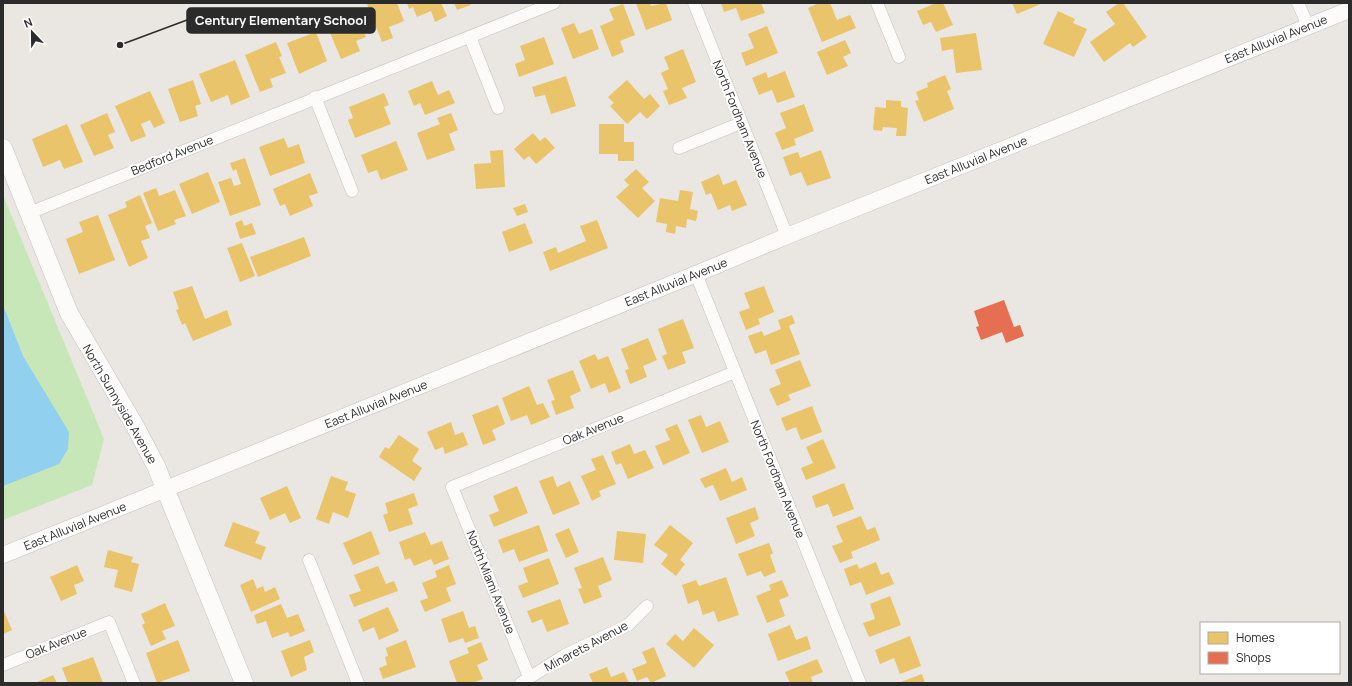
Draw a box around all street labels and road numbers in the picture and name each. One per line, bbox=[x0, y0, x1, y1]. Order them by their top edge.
street label: East Alluvial Avenue bbox=[1222, 11, 1330, 67]
street label: North Fordham Avenue bbox=[709, 58, 771, 180]
street label: Bedford Avenue bbox=[128, 131, 216, 179]
street label: East Alluvial Avenue bbox=[922, 132, 1030, 188]
street label: East Alluvial Avenue bbox=[622, 254, 730, 310]
street label: North Sunnyside Avenue bbox=[79, 341, 161, 467]
street label: East Alluvial Avenue bbox=[322, 376, 430, 432]
street label: Oak Avenue bbox=[560, 409, 626, 449]
street label: North Fordham Avenue bbox=[747, 418, 809, 540]
street label: East Alluvial Avenue bbox=[21, 498, 129, 554]
street label: North Miami Avenue bbox=[463, 528, 519, 636]
street label: Minarets Avenue bbox=[541, 617, 631, 675]
street label: Oak Avenue bbox=[23, 623, 89, 663]

